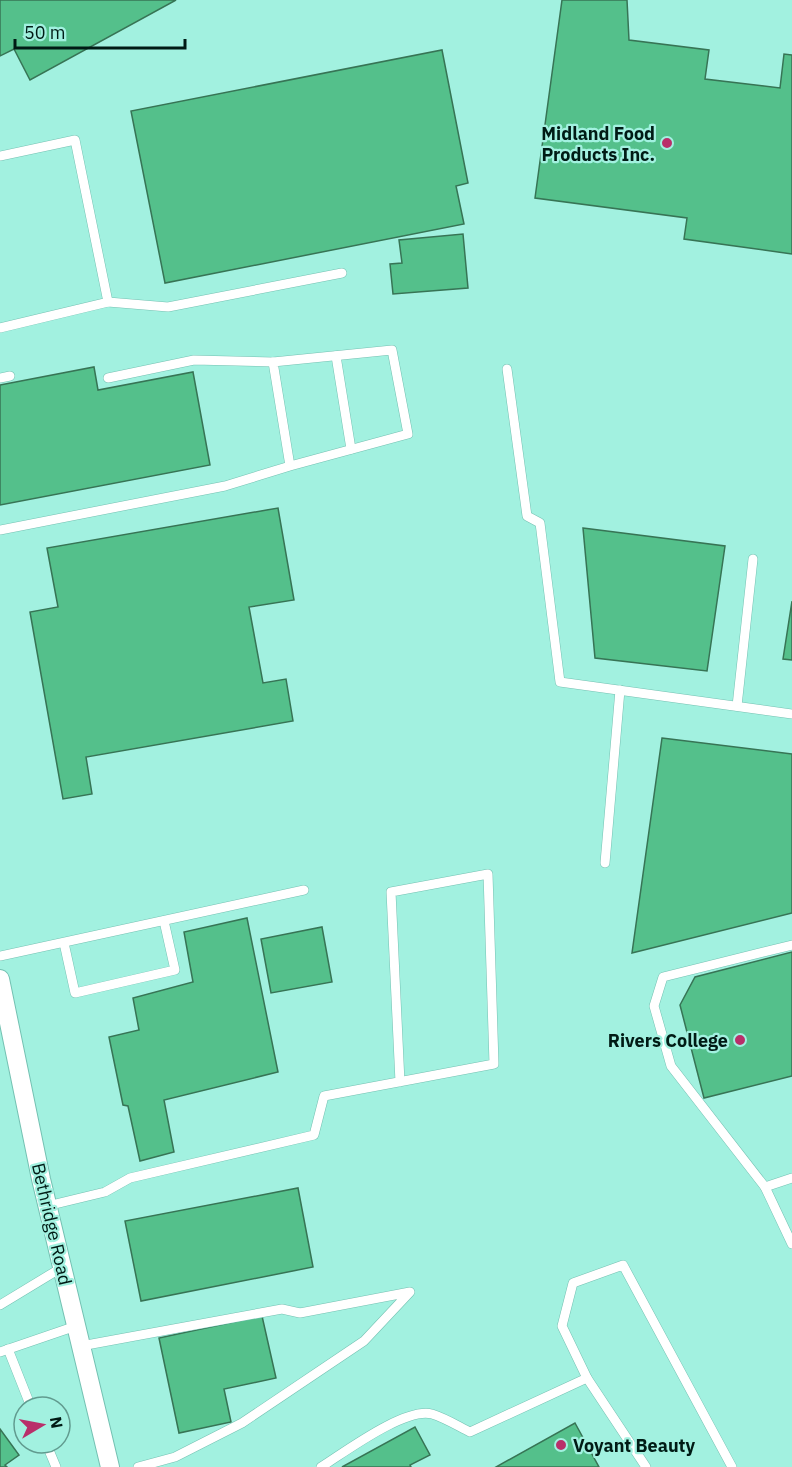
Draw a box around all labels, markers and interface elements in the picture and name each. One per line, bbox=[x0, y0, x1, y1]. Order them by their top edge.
scale bar bbox=[15, 12, 184, 50]
text: 50 m bbox=[24, 21, 66, 44]
place label: Midland Food Products Inc. bbox=[541, 122, 655, 166]
marker: Midland Food Products Inc. bbox=[660, 136, 674, 150]
place label: Rivers College bbox=[608, 1029, 728, 1052]
marker: Rivers College bbox=[733, 1033, 747, 1047]
street label: Bethridge Road bbox=[27, 1161, 77, 1287]
north arrow bbox=[12, 1395, 72, 1455]
text: N bbox=[46, 1415, 68, 1430]
place label: Voyant Beauty bbox=[573, 1434, 695, 1457]
marker: Voyant Beauty bbox=[554, 1438, 568, 1452]

